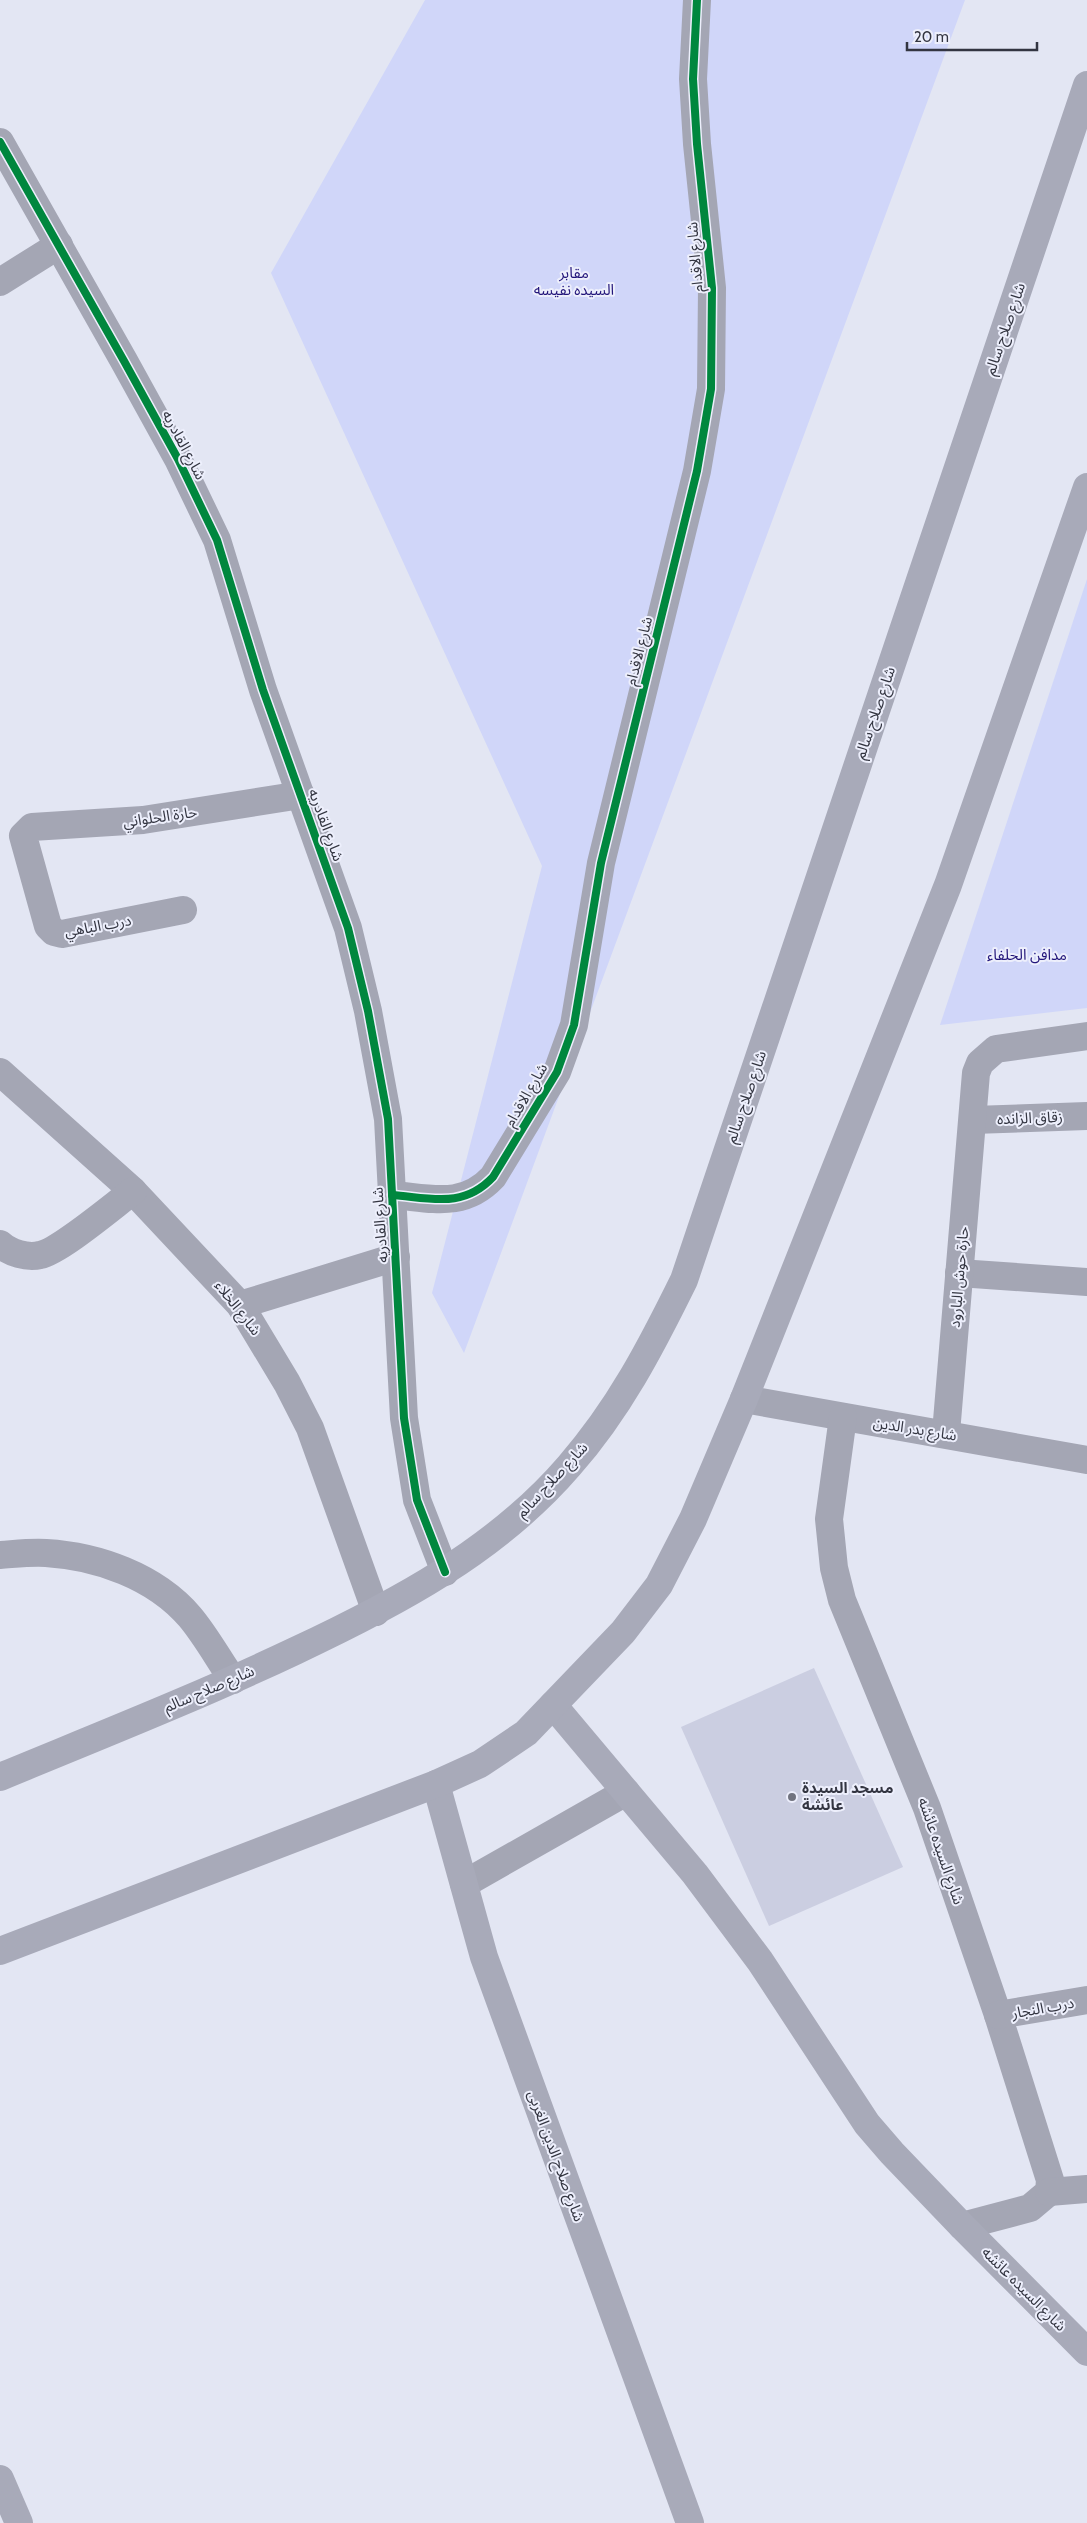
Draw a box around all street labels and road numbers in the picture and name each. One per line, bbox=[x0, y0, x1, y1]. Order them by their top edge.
street label: شارع الاقدام bbox=[683, 221, 710, 293]
street label: شارع صلاح سالم bbox=[981, 280, 1032, 379]
street label: شارع القادريه bbox=[156, 407, 210, 484]
street label: شارع الاقدام bbox=[622, 614, 659, 688]
street label: شارع صلاح سالم bbox=[851, 664, 902, 763]
street label: شارع القادريه bbox=[302, 786, 348, 865]
street label: حارة الحلواني bbox=[122, 803, 199, 834]
street label: درب الباهي bbox=[63, 911, 133, 943]
street label: شارع صلاح سالم bbox=[722, 1048, 773, 1147]
street label: شارع الاقدام bbox=[501, 1060, 554, 1132]
street label: زقاق الزانده bbox=[997, 1108, 1063, 1128]
street label: شارع القادريه bbox=[368, 1186, 395, 1263]
street label: حارة حوش البارود bbox=[946, 1226, 972, 1328]
street label: شارع الخلاء bbox=[209, 1277, 265, 1341]
street label: شارع بدر الدين bbox=[871, 1414, 958, 1447]
street label: شارع صلاح سالم bbox=[512, 1438, 594, 1523]
street label: شارع صلاح سالم bbox=[161, 1662, 258, 1719]
street label: شارع السيده عائشه bbox=[911, 1795, 968, 1908]
street label: درب النجار bbox=[1009, 1994, 1076, 2023]
street label: شارع صلاح الدين الغربى bbox=[521, 2088, 588, 2225]
street label: شارع السيده عائشه bbox=[976, 2243, 1070, 2337]

